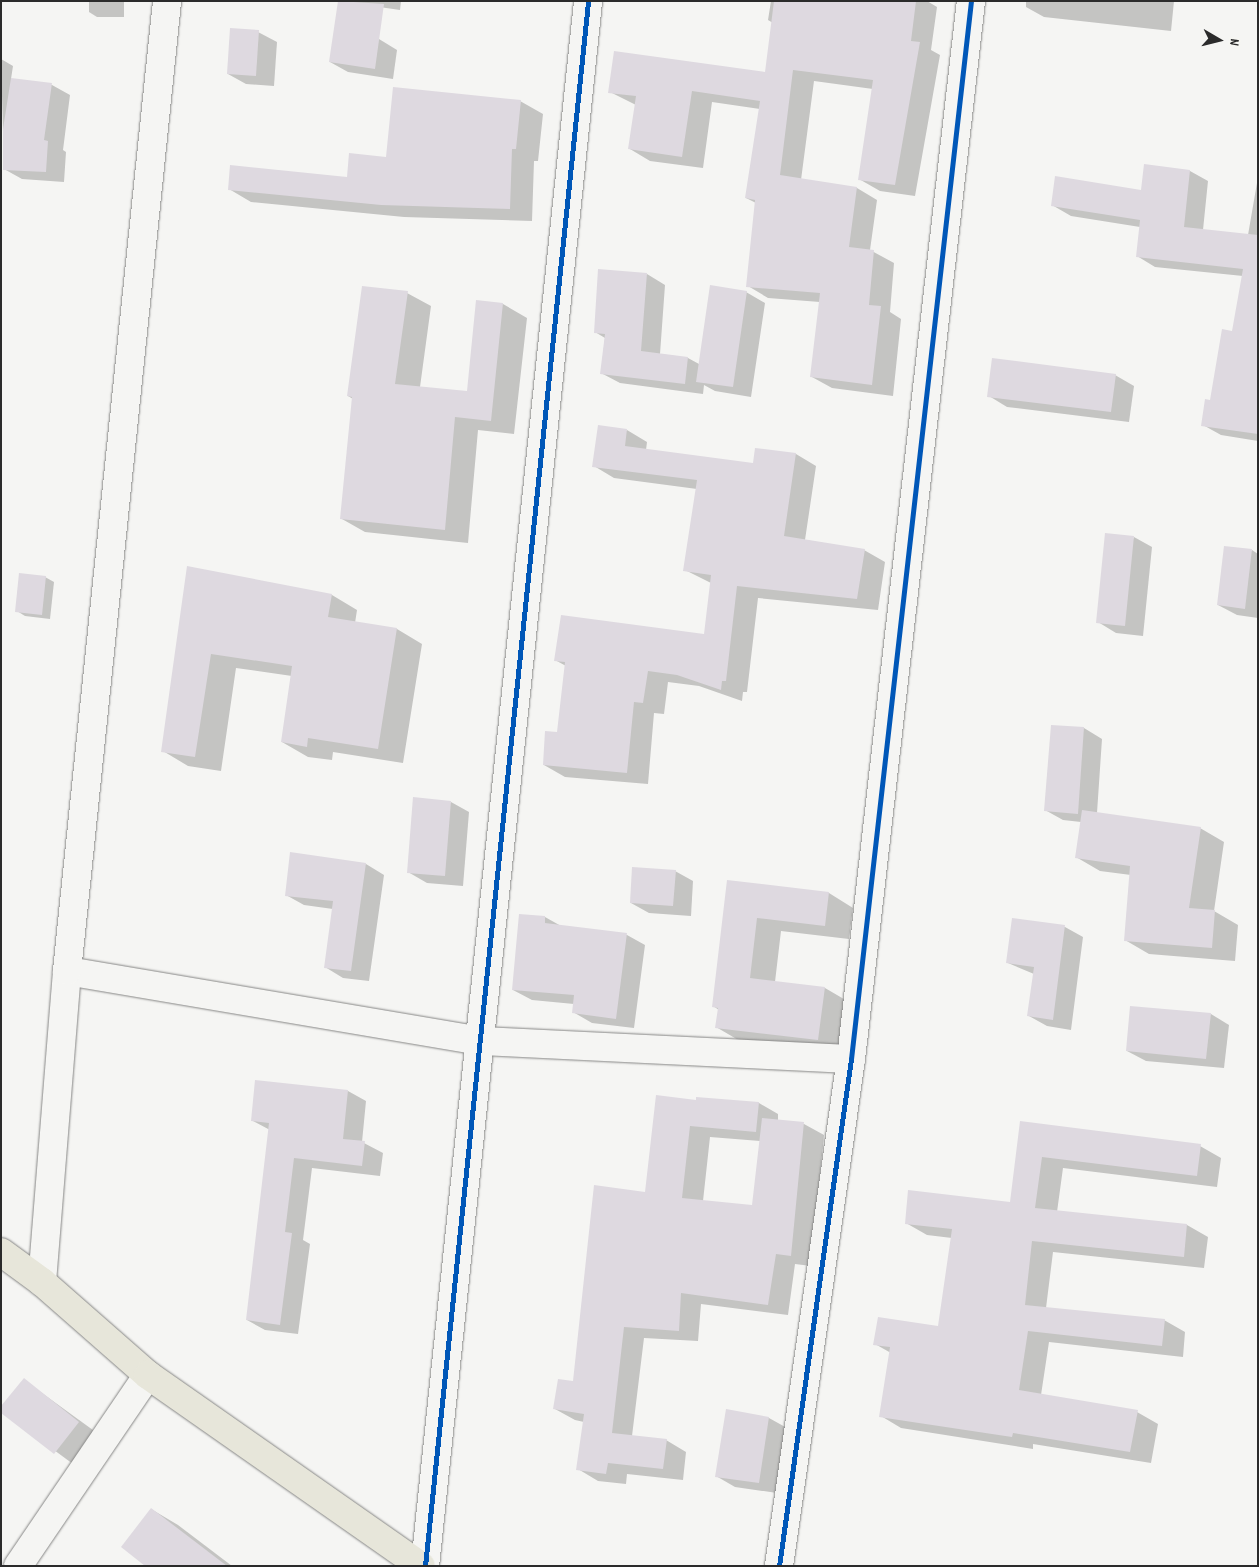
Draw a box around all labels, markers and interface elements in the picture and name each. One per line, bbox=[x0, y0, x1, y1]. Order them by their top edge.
north arrow bbox=[1194, 15, 1244, 65]
text: N bbox=[1223, 37, 1244, 47]

